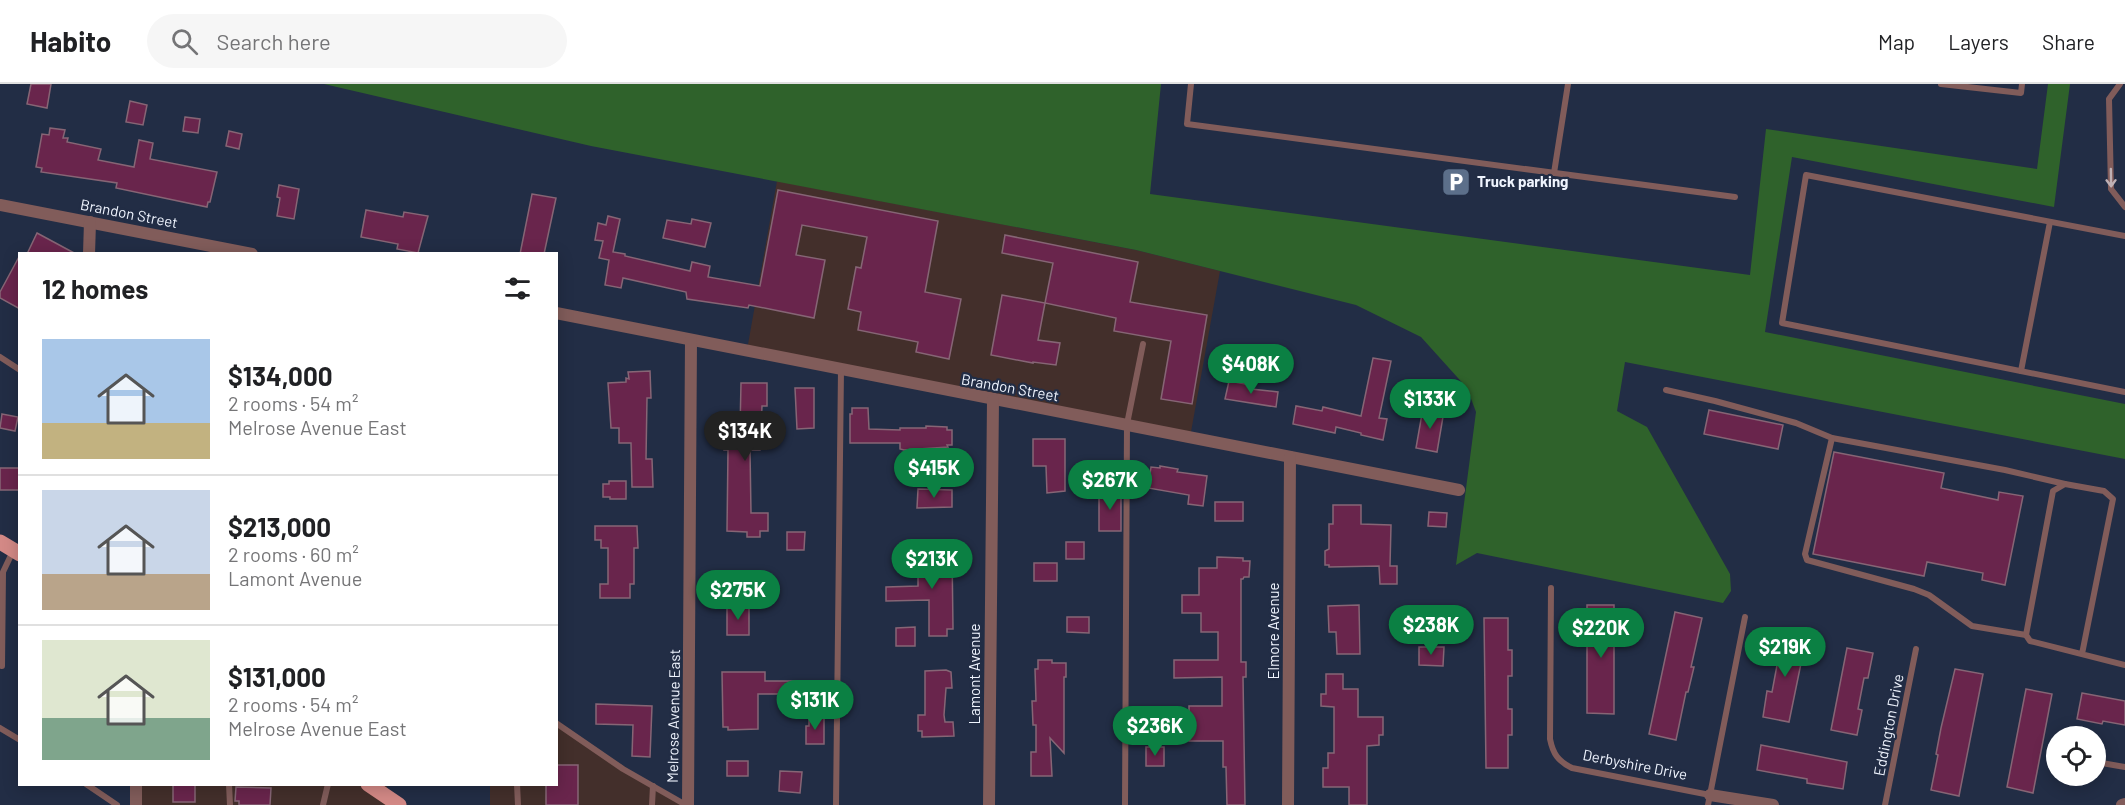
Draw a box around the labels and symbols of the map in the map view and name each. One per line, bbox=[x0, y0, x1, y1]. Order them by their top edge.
parking icon: Truck parking bbox=[1440, 166, 1472, 198]
one-way arrow bbox=[2105, 167, 2117, 187]
place label: Truck parking bbox=[1477, 172, 1568, 190]
street label: Brandon Street bbox=[79, 195, 179, 231]
pin: $408K bbox=[1209, 344, 1293, 395]
street label: Brandon Street bbox=[960, 370, 1060, 404]
pin: $133K bbox=[1388, 379, 1472, 430]
pin: $134K bbox=[703, 411, 787, 462]
pin: $415K bbox=[892, 448, 976, 499]
pin: $267K bbox=[1068, 460, 1152, 511]
pin: $213K bbox=[890, 539, 974, 590]
pin: $275K bbox=[696, 570, 780, 621]
street label: Elmore Avenue bbox=[1264, 582, 1282, 680]
pin: $238K bbox=[1389, 605, 1473, 656]
pin: $220K bbox=[1559, 608, 1643, 659]
street label: Lamont Avenue bbox=[965, 624, 983, 724]
pin: $219K bbox=[1743, 627, 1827, 678]
street label: Melrose Avenue East bbox=[663, 649, 683, 783]
street label: Eddington Drive bbox=[1869, 672, 1907, 777]
pin: $131K bbox=[773, 680, 857, 731]
pin: $236K bbox=[1113, 706, 1197, 757]
street label: Derbyshire Drive bbox=[1581, 745, 1689, 783]

